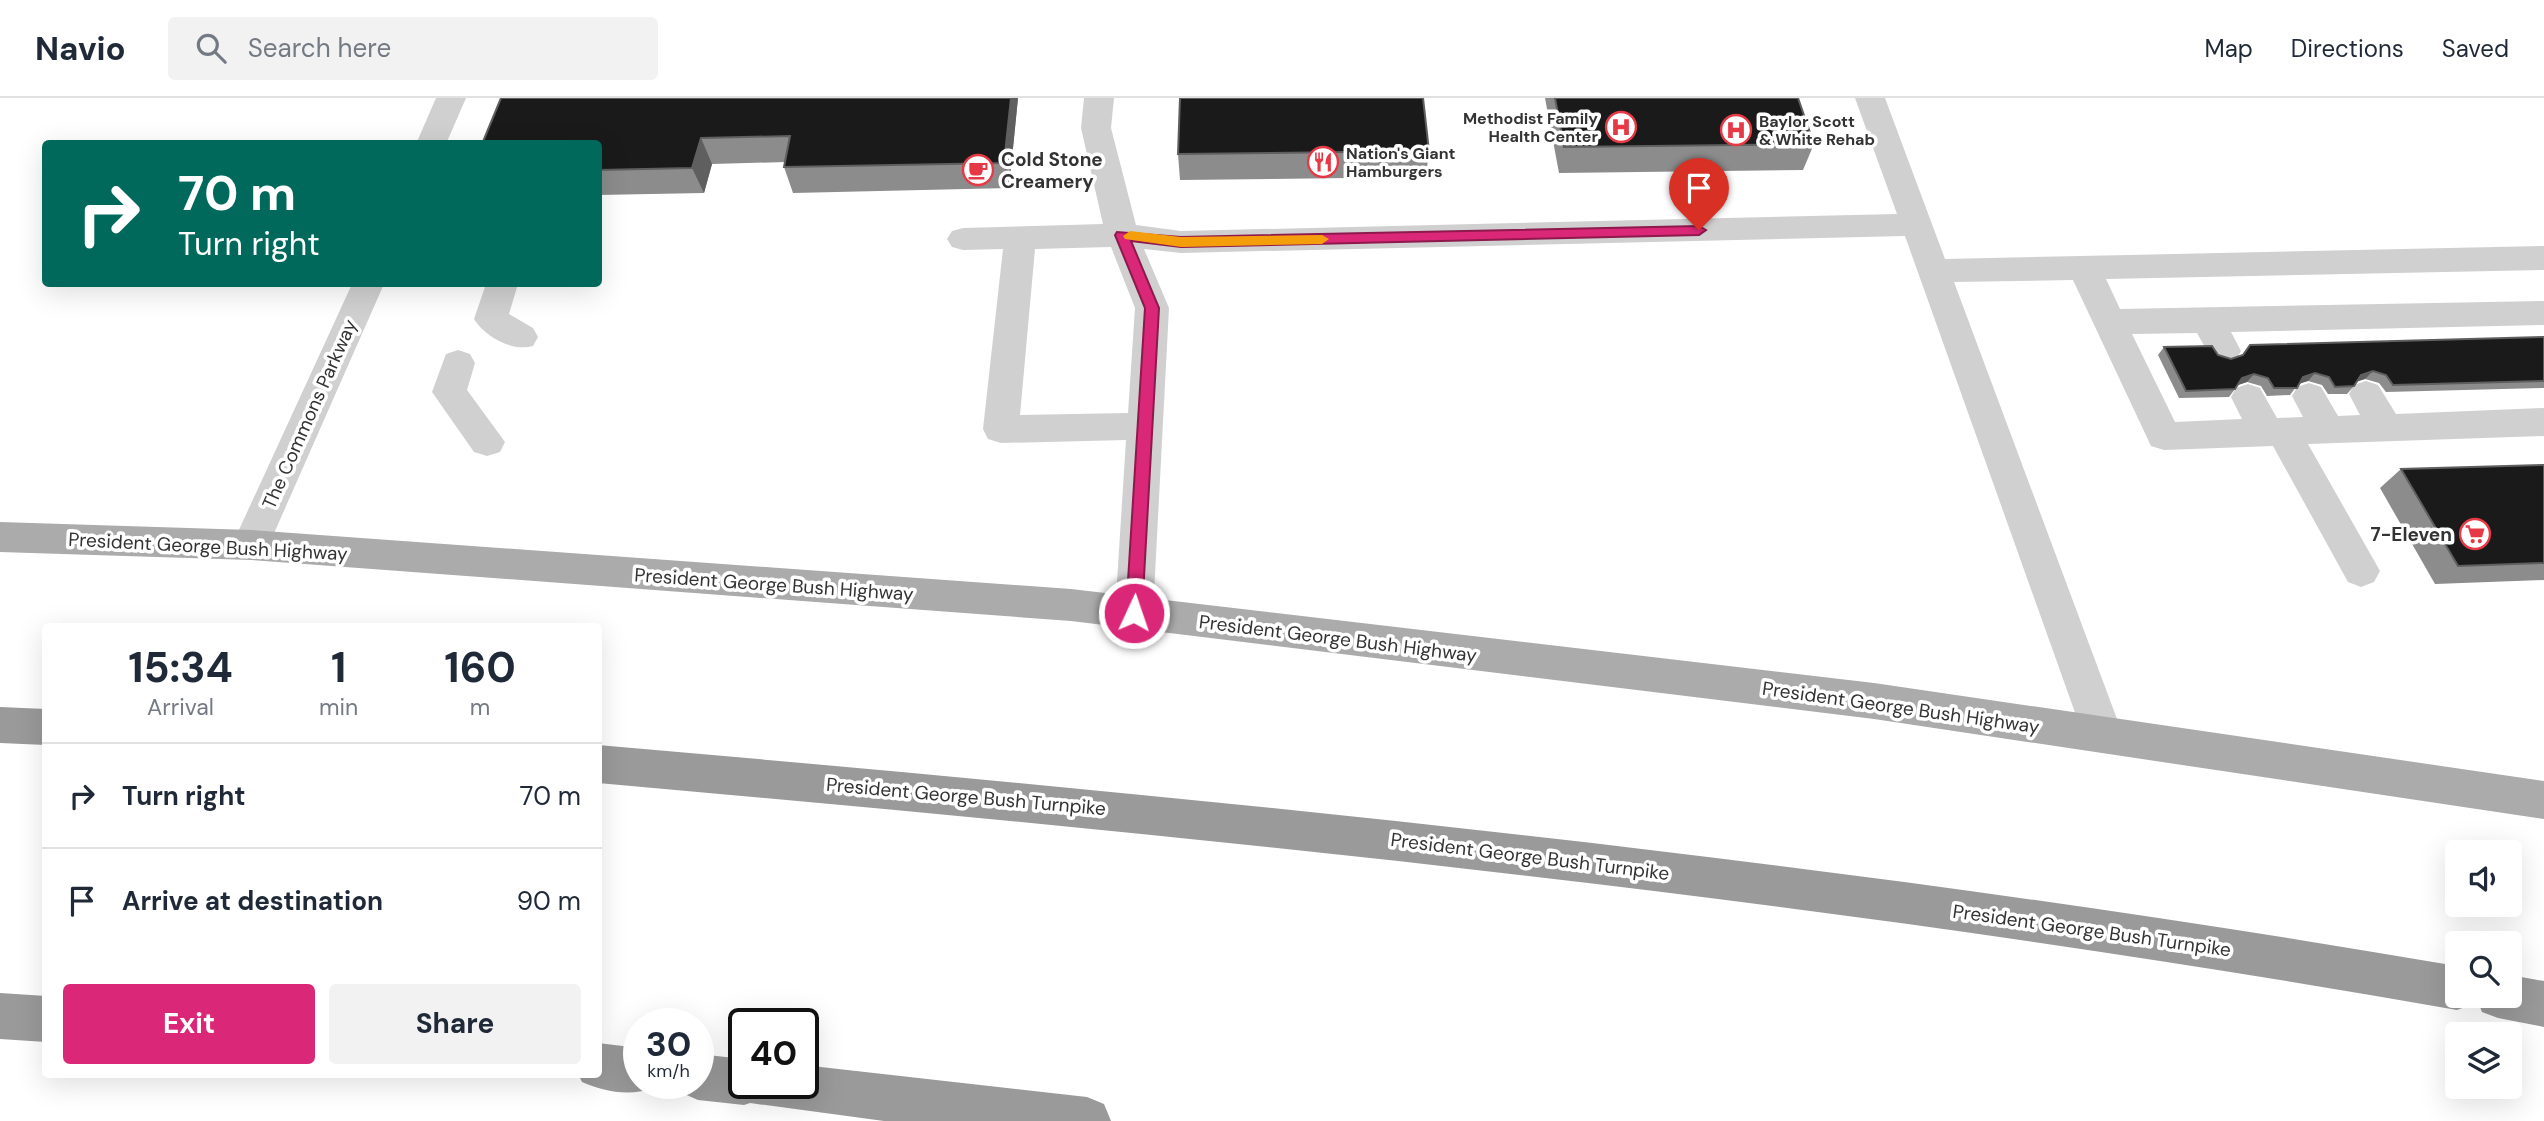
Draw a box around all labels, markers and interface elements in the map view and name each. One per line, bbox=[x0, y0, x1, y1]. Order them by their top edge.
search box bbox=[168, 17, 658, 80]
text: Navio bbox=[35, 27, 126, 70]
icon: search bbox=[192, 29, 230, 67]
text: Search here bbox=[248, 31, 391, 65]
text: Map bbox=[2205, 33, 2253, 64]
text: Directions bbox=[2291, 33, 2404, 64]
text: Saved bbox=[2442, 33, 2509, 64]
place label: Methodist Family Health Center bbox=[1463, 108, 1598, 147]
hospital icon: Methodist Family Health Center bbox=[1604, 110, 1638, 144]
place label: Baylor Scott & White Rehab bbox=[1759, 111, 1875, 150]
hospital icon: Baylor Scott & White Rehab bbox=[1719, 113, 1753, 147]
place label: Nation's Giant Hamburgers bbox=[1346, 143, 1456, 182]
restaurant icon: Nation's Giant Hamburgers bbox=[1306, 145, 1340, 179]
place label: Cold Stone Creamery bbox=[1001, 147, 1103, 194]
cafe icon: Cold Stone Creamery bbox=[961, 153, 995, 187]
pin bbox=[1669, 158, 1729, 230]
text: 70 m bbox=[178, 161, 296, 225]
icon: right bbox=[63, 168, 154, 259]
icon: arrive bbox=[1680, 169, 1718, 207]
text: Turn right bbox=[178, 223, 320, 265]
street label: The Commons Parkway bbox=[256, 315, 363, 513]
supermarket icon: 7-Eleven bbox=[2458, 517, 2492, 551]
place label: 7-Eleven bbox=[2370, 522, 2452, 547]
street label: President George Bush Highway bbox=[68, 527, 349, 566]
street label: President George Bush Highway bbox=[634, 562, 915, 607]
position arrow bbox=[1097, 576, 1171, 650]
street label: President George Bush Highway bbox=[1198, 609, 1479, 668]
text: 15:34 bbox=[128, 640, 233, 695]
text: 1 bbox=[331, 640, 346, 695]
text: 160 bbox=[444, 640, 516, 695]
street label: President George Bush Highway bbox=[1761, 676, 2042, 739]
text: Arrival bbox=[147, 692, 214, 722]
text: min bbox=[319, 692, 358, 722]
text: m bbox=[470, 692, 490, 722]
street label: President George Bush Turnpike bbox=[825, 772, 1107, 821]
icon: right bbox=[63, 777, 101, 815]
text: Turn right bbox=[122, 779, 246, 813]
text: 70 m bbox=[520, 779, 581, 813]
street label: President George Bush Turnpike bbox=[1389, 827, 1671, 886]
map controls bbox=[2445, 840, 2522, 1099]
button: sound bbox=[2445, 840, 2522, 917]
icon: arrive bbox=[63, 882, 101, 920]
text: Arrive at destination bbox=[122, 884, 383, 918]
text: 90 m bbox=[517, 884, 581, 918]
street label: President George Bush Turnpike bbox=[1951, 899, 2233, 962]
button: search bbox=[2445, 931, 2522, 1008]
button: Exit bbox=[63, 984, 315, 1064]
button: Share bbox=[329, 984, 581, 1064]
speed limit sign: 40 bbox=[728, 1008, 819, 1099]
text: 30 bbox=[646, 1021, 691, 1067]
button: layers bbox=[2445, 1022, 2522, 1099]
text: km/h bbox=[647, 1059, 690, 1083]

